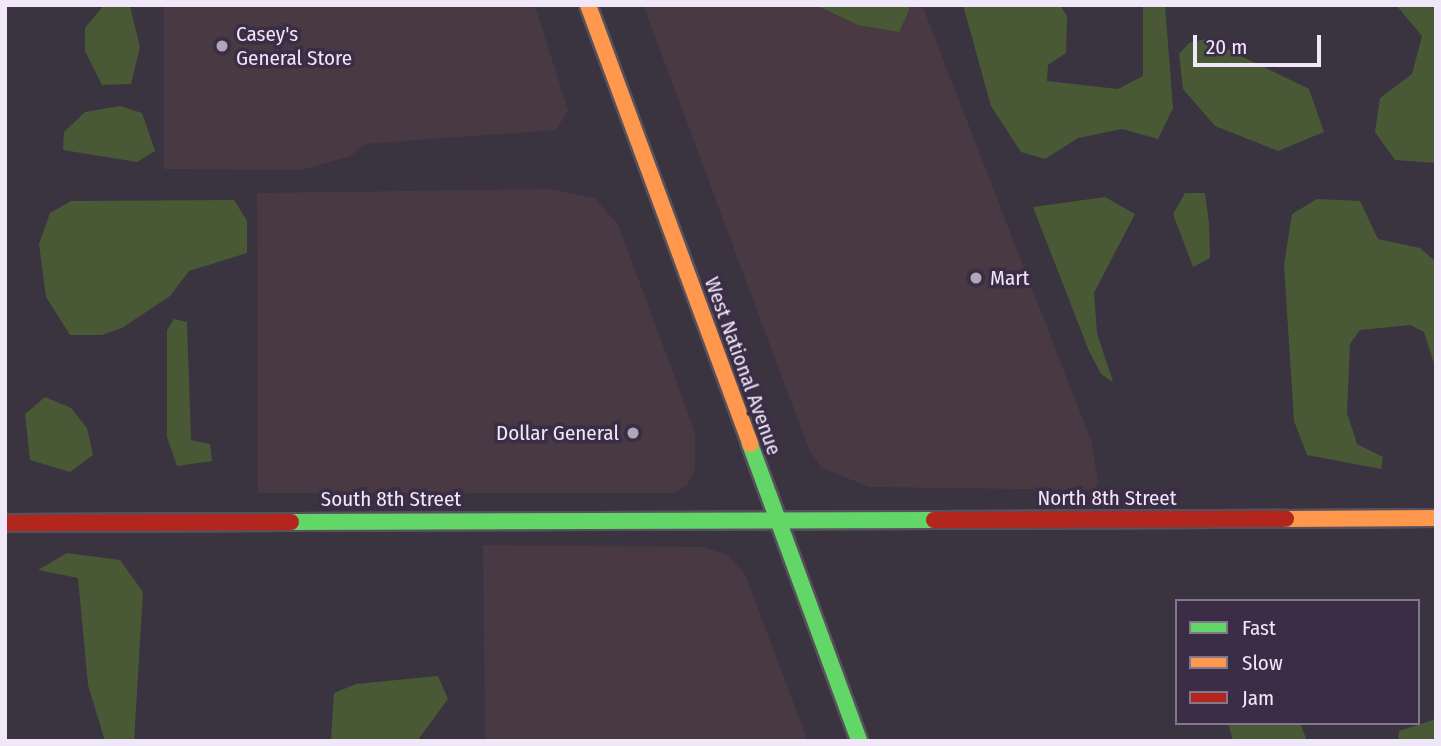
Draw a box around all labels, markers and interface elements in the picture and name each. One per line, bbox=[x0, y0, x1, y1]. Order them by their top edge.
place label: Casey's General Store bbox=[236, 21, 352, 71]
scale bar bbox=[1196, 21, 1324, 65]
text: 20 m bbox=[1206, 34, 1247, 60]
marker: Casey's General Store bbox=[214, 38, 230, 54]
place label: Mart bbox=[990, 265, 1029, 291]
marker: Mart bbox=[968, 270, 984, 286]
street label: West National Avenue bbox=[699, 274, 787, 458]
place label: Dollar General bbox=[496, 420, 619, 446]
marker: Dollar General bbox=[625, 425, 641, 441]
street label: North 8th Street bbox=[1038, 485, 1176, 511]
street label: South 8th Street bbox=[321, 486, 461, 512]
legend bbox=[1175, 599, 1420, 725]
text: Fast bbox=[1242, 615, 1276, 641]
text: Slow bbox=[1242, 650, 1283, 676]
text: Jam bbox=[1242, 685, 1274, 711]

